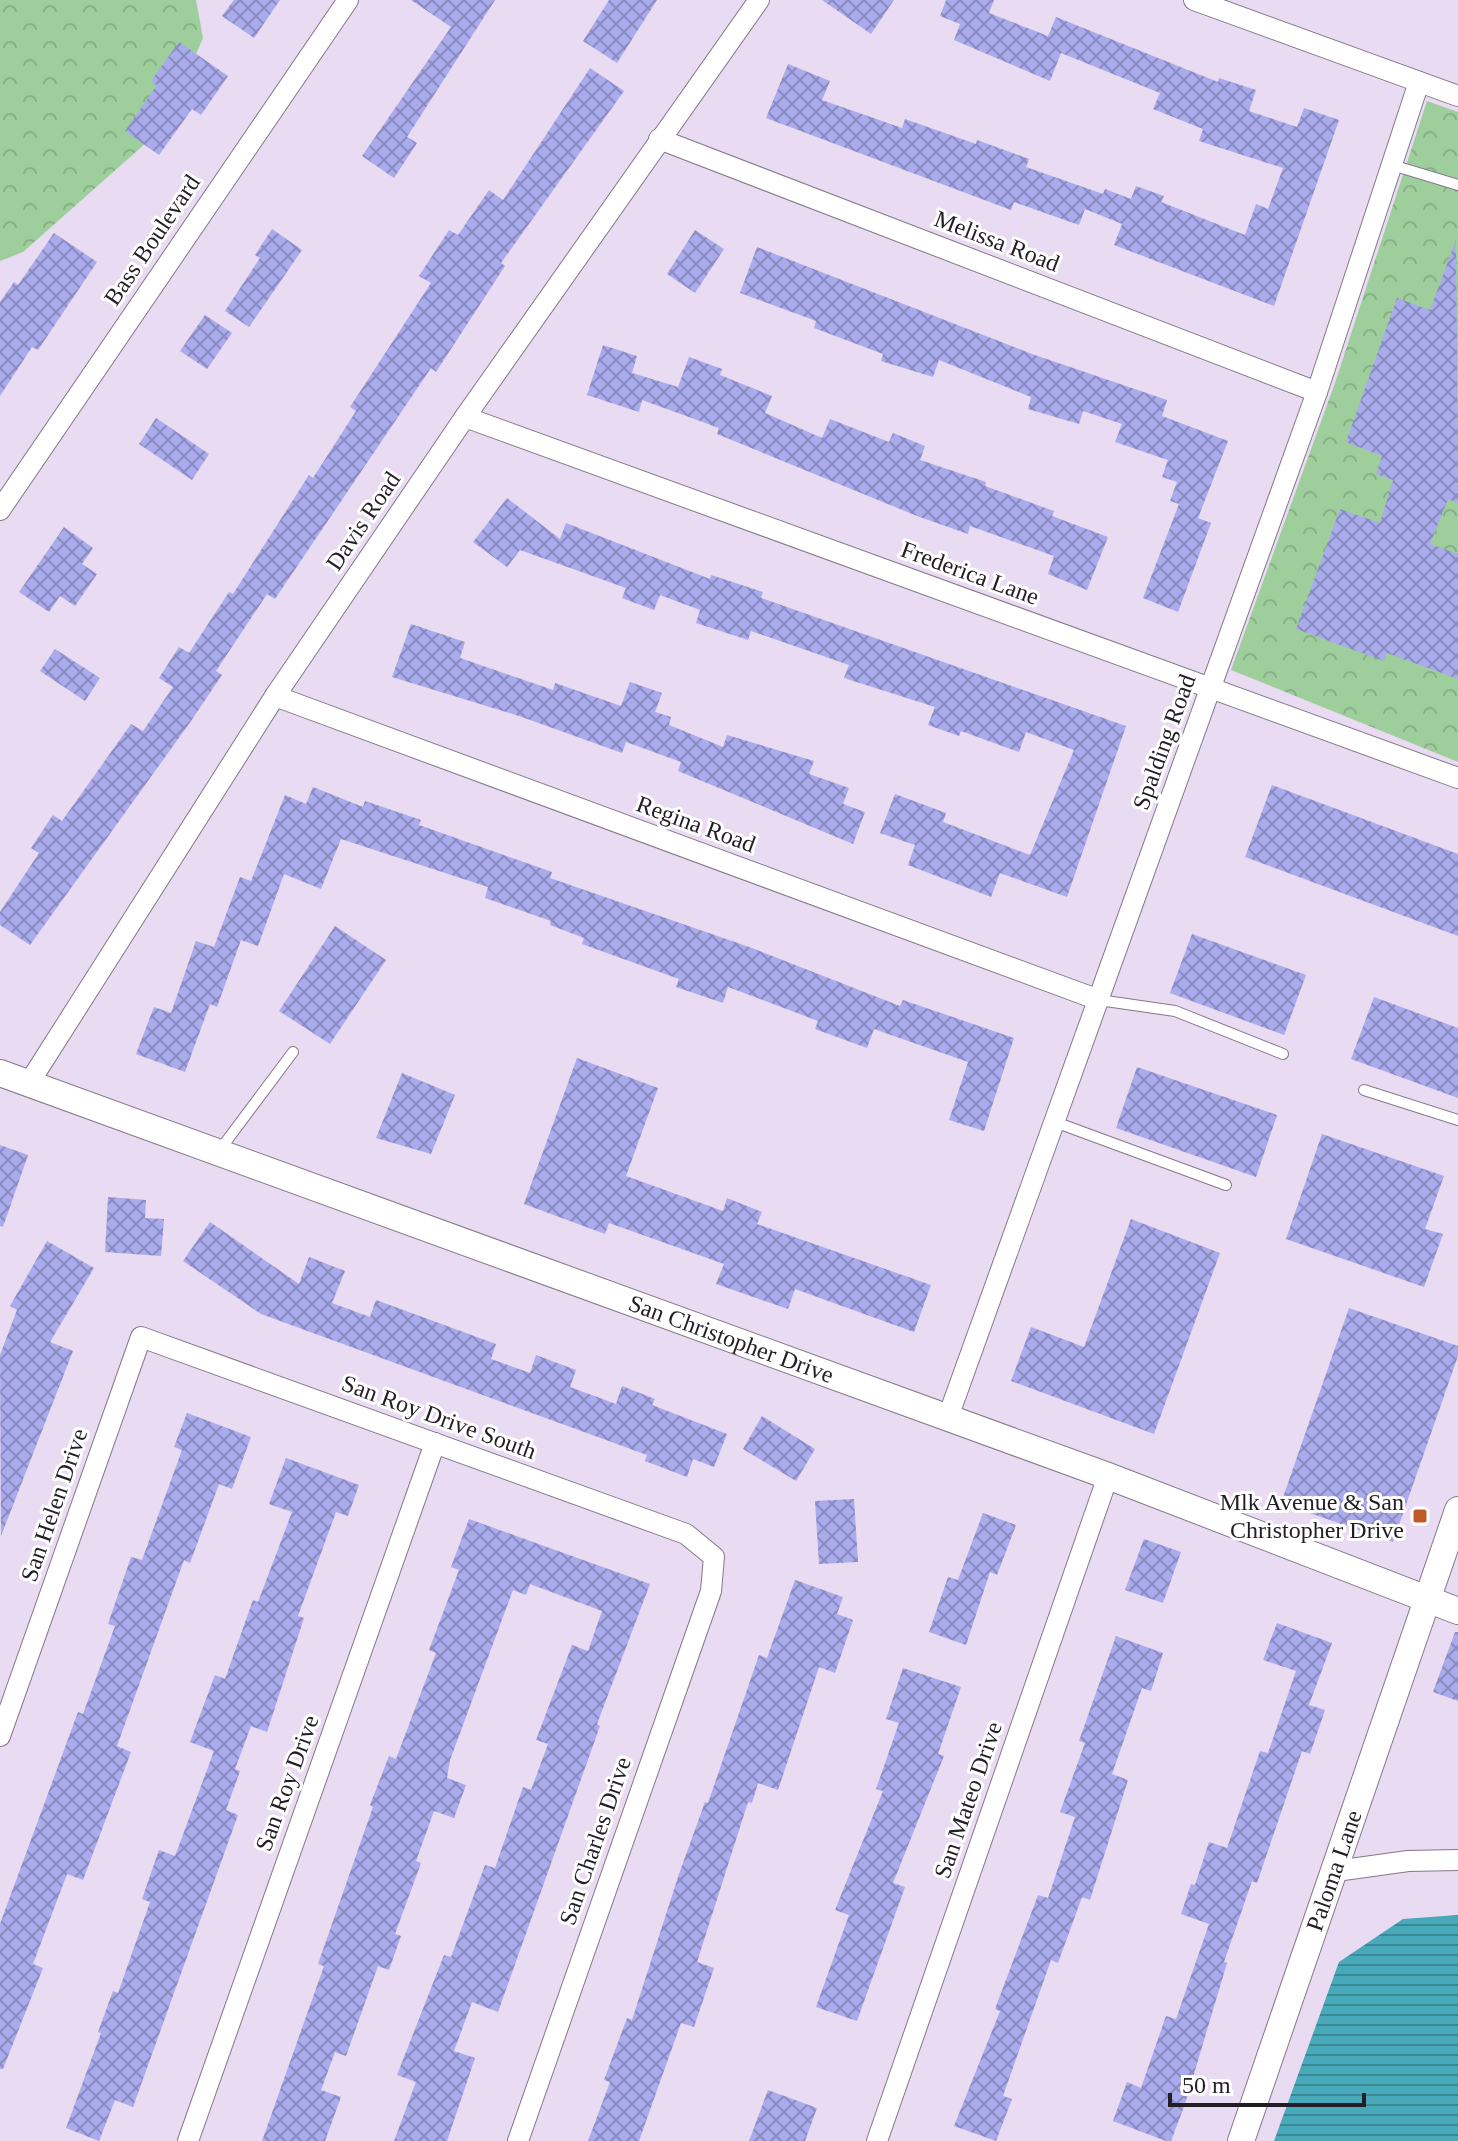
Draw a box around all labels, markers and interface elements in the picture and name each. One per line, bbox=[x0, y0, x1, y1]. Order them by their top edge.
street label: Bass Boulevard bbox=[99, 170, 205, 310]
street label: Melissa Road bbox=[931, 205, 1063, 277]
street label: Davis Road bbox=[321, 467, 405, 575]
street label: Frederica Lane bbox=[898, 536, 1042, 610]
street label: Spalding Road bbox=[1128, 671, 1200, 813]
street label: Regina Road bbox=[633, 790, 759, 858]
street label: San Christopher Drive bbox=[625, 1290, 837, 1388]
street label: San Roy Drive South bbox=[338, 1370, 540, 1464]
street label: San Helen Drive bbox=[16, 1425, 92, 1585]
place label: Mlk Avenue & San Christopher Drive bbox=[1220, 1489, 1404, 1543]
marker: Mlk Avenue & San Christopher Drive bbox=[1411, 1507, 1429, 1525]
street label: San Roy Drive bbox=[250, 1712, 324, 1854]
street label: San Mateo Drive bbox=[929, 1718, 1007, 1882]
street label: San Charles Drive bbox=[554, 1754, 636, 1928]
street label: Paloma Lane bbox=[1301, 1807, 1367, 1934]
scale bar bbox=[1170, 2057, 1364, 2107]
text: 50 m bbox=[1182, 2072, 1231, 2098]

